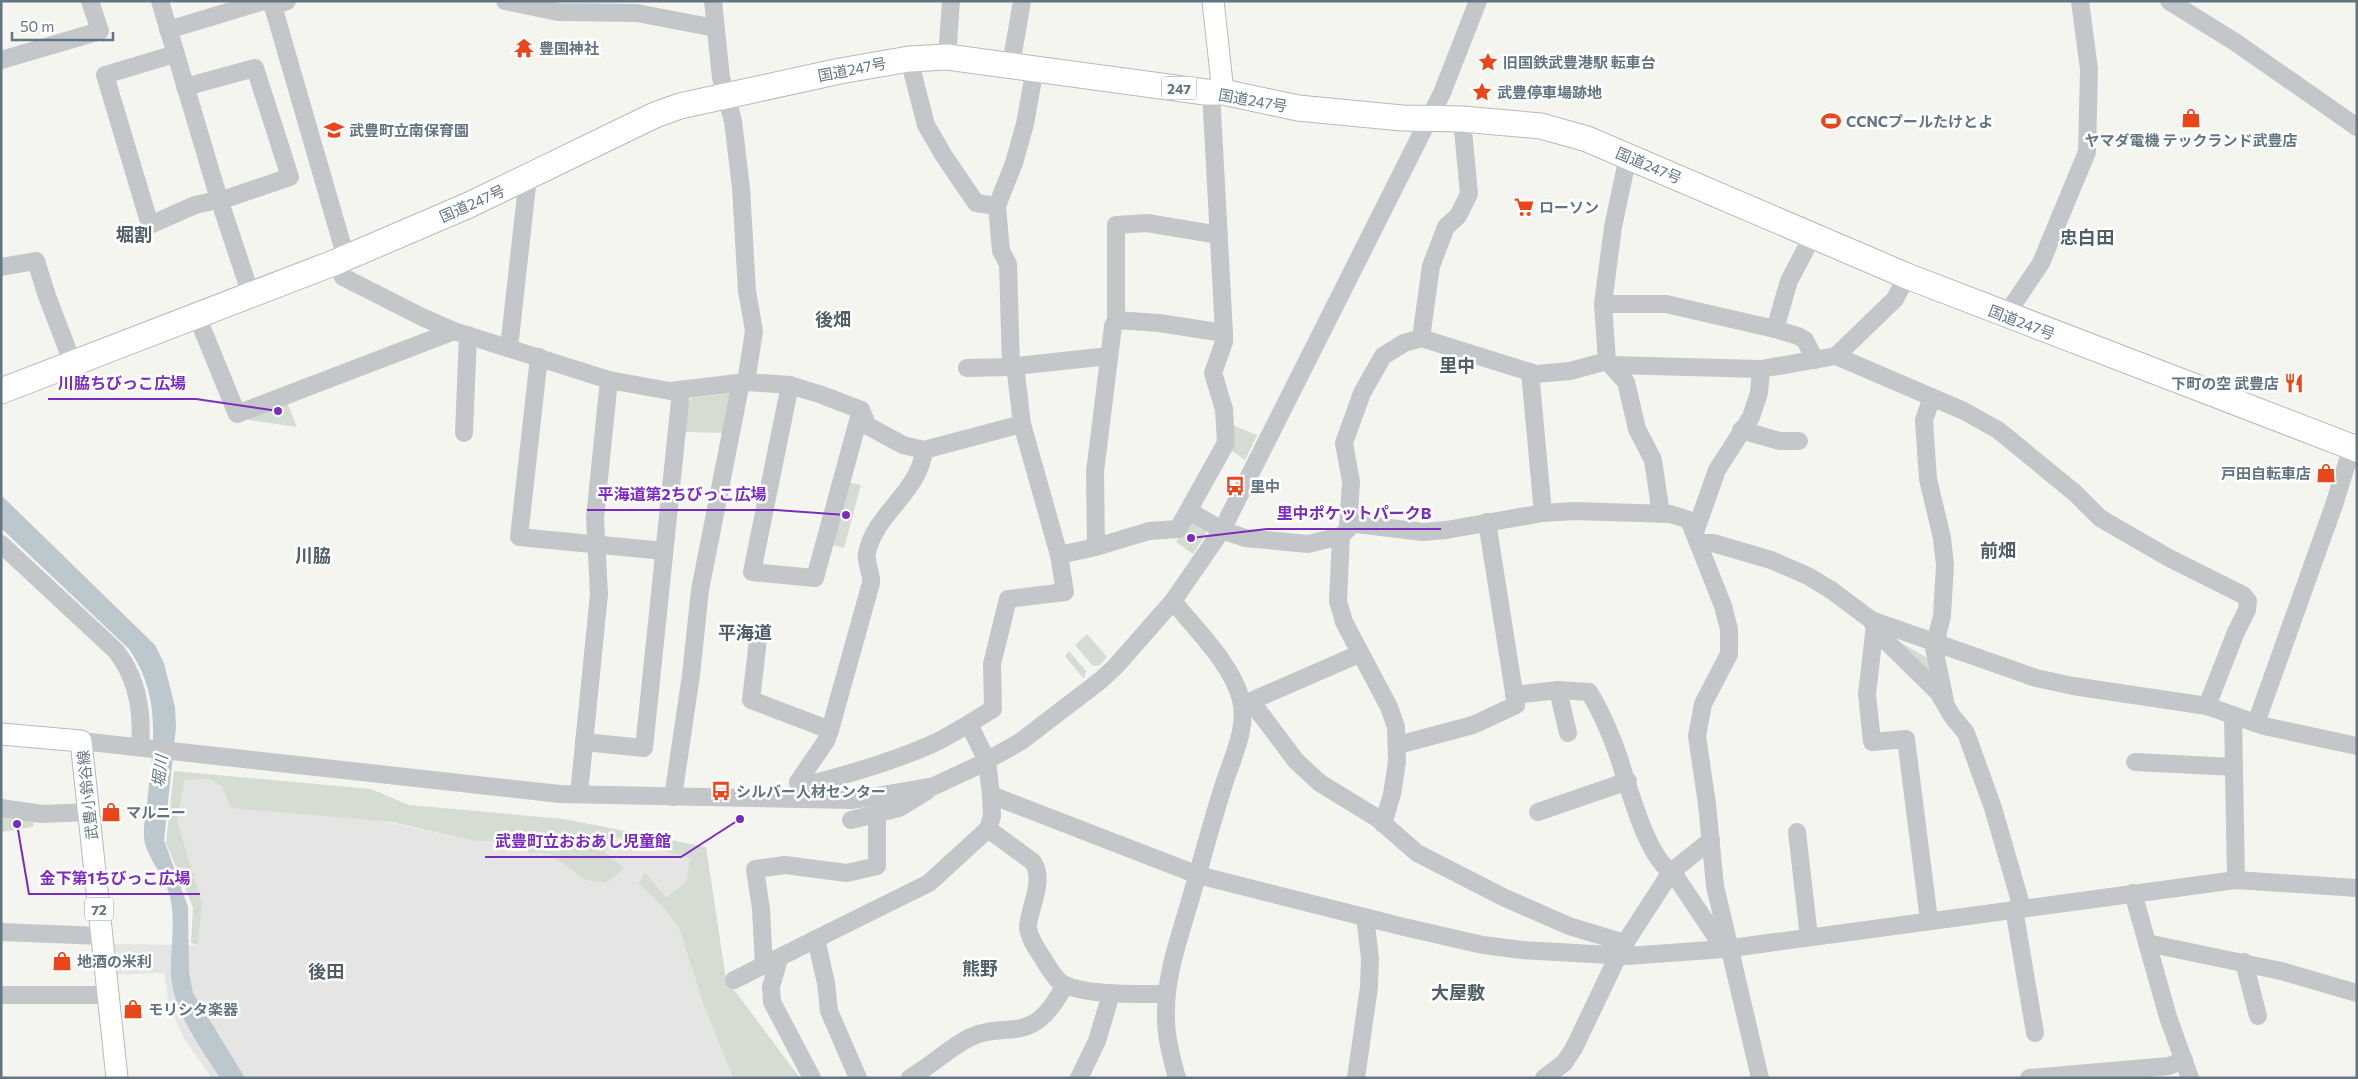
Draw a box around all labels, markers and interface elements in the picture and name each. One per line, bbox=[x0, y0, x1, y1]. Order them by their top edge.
scale bar bbox=[12, 10, 114, 42]
text: 50 m bbox=[20, 17, 54, 35]
temple icon: 豊国神社 bbox=[513, 37, 535, 59]
place label: 豊国神社 bbox=[539, 39, 599, 57]
place icon: 旧国鉄武豊港駅 転車台 bbox=[1477, 51, 1499, 73]
place label: 旧国鉄武豊港駅 転車台 bbox=[1503, 53, 1656, 71]
street label: 国道247号 bbox=[816, 54, 888, 84]
road number: 247 bbox=[1162, 76, 1196, 100]
place icon: 武豊停車場跡地 bbox=[1471, 81, 1493, 103]
place label: 武豊停車場跡地 bbox=[1497, 83, 1602, 101]
street label: 国道247号 bbox=[1217, 85, 1289, 115]
shop icon: ヤマダ電機 テックランド武豊店 bbox=[2180, 107, 2202, 129]
sports icon: CCNCプールたけとよ bbox=[1820, 110, 1842, 132]
place label: CCNCプールたけとよ bbox=[1846, 112, 1993, 130]
school or university icon: 武豊町立南保育園 bbox=[323, 119, 345, 141]
place label: 武豊町立南保育園 bbox=[349, 121, 469, 139]
place label: ヤマダ電機 テックランド武豊店 bbox=[2085, 131, 2297, 149]
street label: 国道247号 bbox=[1613, 143, 1685, 187]
street label: 国道247号 bbox=[437, 181, 507, 225]
supermarket icon: ローソン bbox=[1513, 196, 1535, 218]
place label: ローソン bbox=[1539, 198, 1599, 216]
district label: 堀割 bbox=[116, 223, 152, 245]
district label: 忠白田 bbox=[2060, 226, 2114, 248]
street label: 国道247号 bbox=[1986, 301, 2058, 343]
district label: 後畑 bbox=[815, 308, 851, 330]
district label: 里中 bbox=[1439, 354, 1475, 376]
callout: 川脇ちびっこ広場 bbox=[48, 368, 196, 399]
restaurant icon: 下町の空 武豊店 bbox=[2283, 372, 2305, 394]
text: 川脇ちびっこ広場 bbox=[58, 373, 186, 392]
place label: 下町の空 武豊店 bbox=[2171, 374, 2279, 392]
shop icon: 戸田自転車店 bbox=[2315, 462, 2337, 484]
place label: 戸田自転車店 bbox=[2221, 464, 2311, 482]
bus stop icon: 里中 bbox=[1224, 475, 1246, 497]
place label: 里中 bbox=[1250, 477, 1280, 495]
callout: 平海道第2ちびっこ広場 bbox=[587, 479, 776, 510]
text: 平海道第2ちびっこ広場 bbox=[597, 484, 767, 503]
callout: 里中ポケットパークB bbox=[1267, 498, 1441, 529]
text: 里中ポケットパークB bbox=[1277, 503, 1432, 522]
district label: 前畑 bbox=[1980, 539, 2016, 561]
district label: 川脇 bbox=[295, 544, 331, 566]
district label: 平海道 bbox=[718, 621, 772, 643]
street label: 武豊小鈴谷線 bbox=[73, 749, 101, 841]
water label: 堀川 bbox=[148, 752, 171, 788]
bus stop icon: シルバー人材センター bbox=[710, 780, 732, 802]
place label: シルバー人材センター bbox=[736, 782, 886, 800]
shop icon: マルニー bbox=[100, 801, 122, 823]
place label: マルニー bbox=[126, 803, 186, 821]
callout: 武豊町立おおあし児童館 bbox=[485, 826, 681, 857]
text: 武豊町立おおあし児童館 bbox=[495, 831, 671, 850]
callout: 金下第1ちびっこ広場 bbox=[29, 863, 200, 894]
text: 金下第1ちびっこ広場 bbox=[39, 868, 191, 887]
road number: 72 bbox=[85, 898, 113, 921]
shop icon: 地酒の米利 bbox=[51, 950, 73, 972]
place label: 地酒の米利 bbox=[77, 952, 152, 970]
district label: 熊野 bbox=[962, 957, 998, 979]
district label: 後田 bbox=[308, 960, 344, 982]
district label: 大屋敷 bbox=[1431, 981, 1485, 1003]
shop icon: モリシタ楽器 bbox=[122, 998, 144, 1020]
place label: モリシタ楽器 bbox=[148, 1000, 239, 1018]

